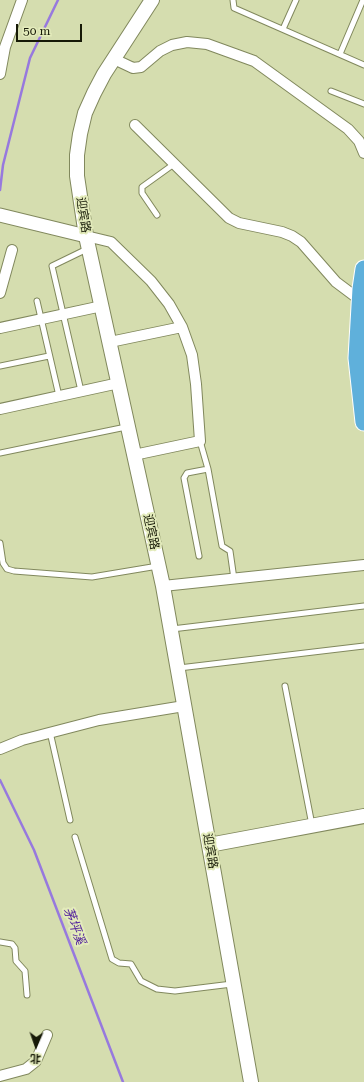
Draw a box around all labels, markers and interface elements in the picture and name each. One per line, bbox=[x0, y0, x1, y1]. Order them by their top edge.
scale bar bbox=[18, 16, 84, 42]
text: 50 m bbox=[23, 24, 50, 38]
street label: 迎宾路 bbox=[73, 196, 93, 234]
street label: 迎宾路 bbox=[140, 513, 162, 551]
street label: 迎宾路 bbox=[200, 832, 220, 870]
water label: 茅坪溪 bbox=[60, 905, 88, 947]
north arrow bbox=[16, 1026, 56, 1066]
text: 北 bbox=[30, 1052, 41, 1065]

